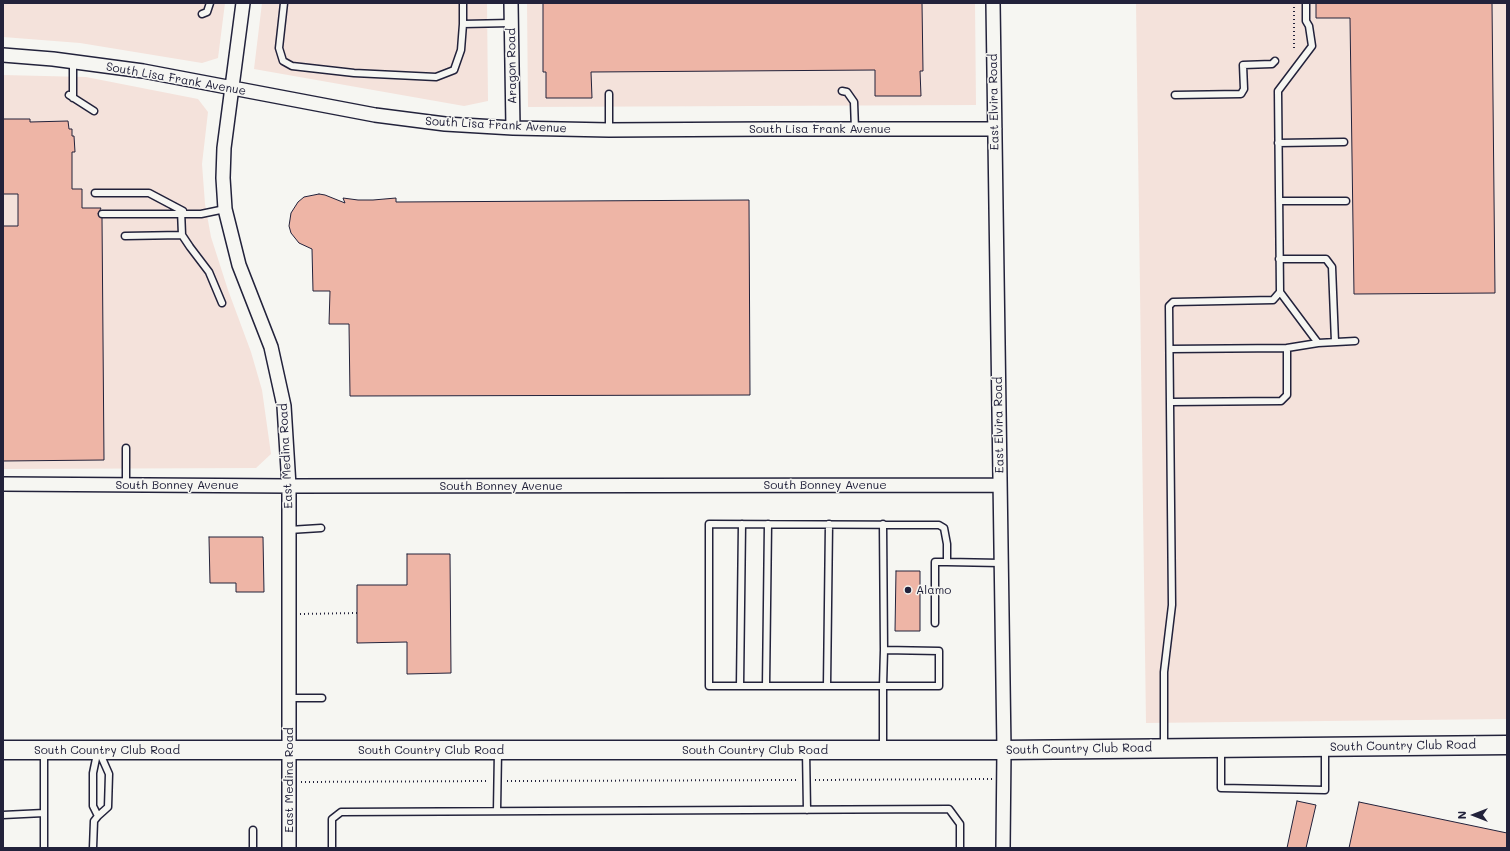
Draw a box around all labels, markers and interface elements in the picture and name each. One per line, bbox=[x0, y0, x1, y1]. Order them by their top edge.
street label: Aragon Road bbox=[504, 28, 520, 104]
street label: East Elvira Road bbox=[986, 54, 1002, 150]
street label: South Lisa Frank Avenue bbox=[105, 60, 247, 98]
street label: South Lisa Frank Avenue bbox=[425, 114, 567, 136]
street label: South Lisa Frank Avenue bbox=[749, 122, 891, 136]
street label: East Elvira Road bbox=[991, 377, 1007, 473]
street label: East Medina Road bbox=[276, 403, 296, 509]
street label: South Bonney Avenue bbox=[115, 478, 239, 492]
street label: South Bonney Avenue bbox=[763, 478, 887, 492]
street label: South Bonney Avenue bbox=[439, 479, 563, 493]
place label: Alamo bbox=[916, 583, 951, 597]
marker: Alamo bbox=[903, 585, 913, 595]
street label: East Medina Road bbox=[282, 727, 296, 833]
street label: South Country Club Road bbox=[1330, 738, 1476, 754]
street label: South Country Club Road bbox=[1006, 741, 1152, 757]
street label: South Country Club Road bbox=[34, 743, 180, 757]
street label: South Country Club Road bbox=[358, 743, 504, 757]
street label: South Country Club Road bbox=[682, 743, 828, 757]
north arrow bbox=[1454, 795, 1494, 835]
text: N bbox=[1454, 811, 1469, 819]

